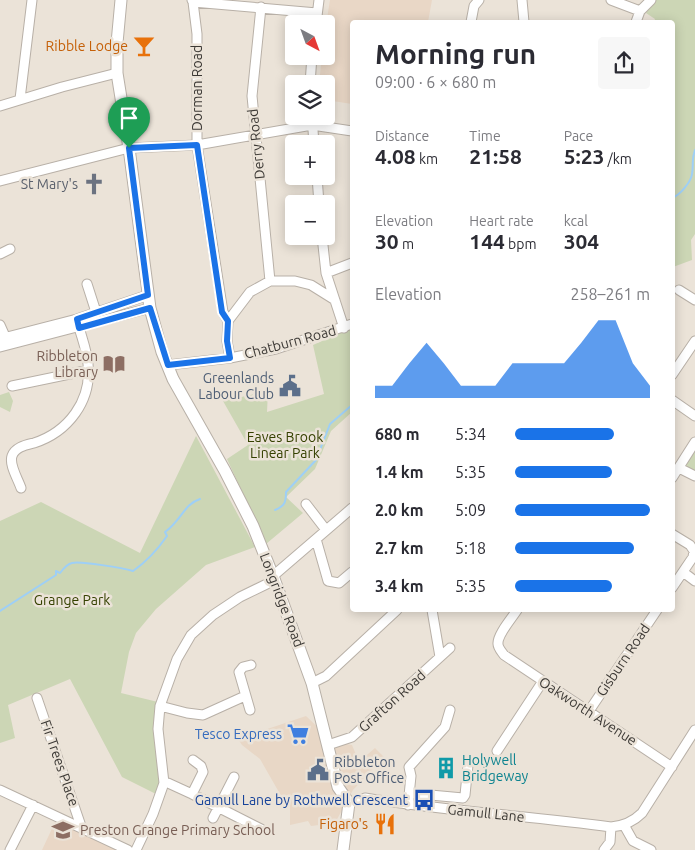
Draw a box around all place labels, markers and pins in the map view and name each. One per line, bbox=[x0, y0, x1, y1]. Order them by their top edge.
bar icon: Ribble Lodge bbox=[131, 33, 157, 59]
place label: Ribble Lodge bbox=[46, 38, 128, 54]
pin bbox=[108, 97, 150, 148]
church icon: St Mary's bbox=[81, 171, 107, 197]
place label: St Mary's bbox=[21, 176, 78, 192]
place label: Ribbleton Library bbox=[36, 348, 98, 380]
library icon: Ribbleton Library bbox=[101, 351, 127, 377]
place label: Greenlands Labour Club bbox=[198, 370, 274, 402]
public building icon: Greenlands Labour Club bbox=[277, 373, 303, 399]
supermarket icon: Tesco Express bbox=[285, 721, 311, 747]
place label: Tesco Express bbox=[195, 726, 282, 742]
place label: Holywell Bridgeway bbox=[462, 752, 529, 784]
place label: Ribbleton Post Office bbox=[334, 754, 404, 786]
building icon: Holywell Bridgeway bbox=[433, 755, 459, 781]
public building icon: Ribbleton Post Office bbox=[305, 757, 331, 783]
bus stop icon: Gamull Lane by Rothwell Crescent bbox=[411, 787, 437, 813]
place label: Gamull Lane by Rothwell Crescent bbox=[195, 792, 408, 808]
restaurant icon: Figaro's bbox=[372, 811, 398, 837]
place label: Figaro's bbox=[319, 816, 368, 832]
school or university icon: Preston Grange Primary School bbox=[50, 817, 76, 843]
place label: Preston Grange Primary School bbox=[80, 822, 275, 838]

